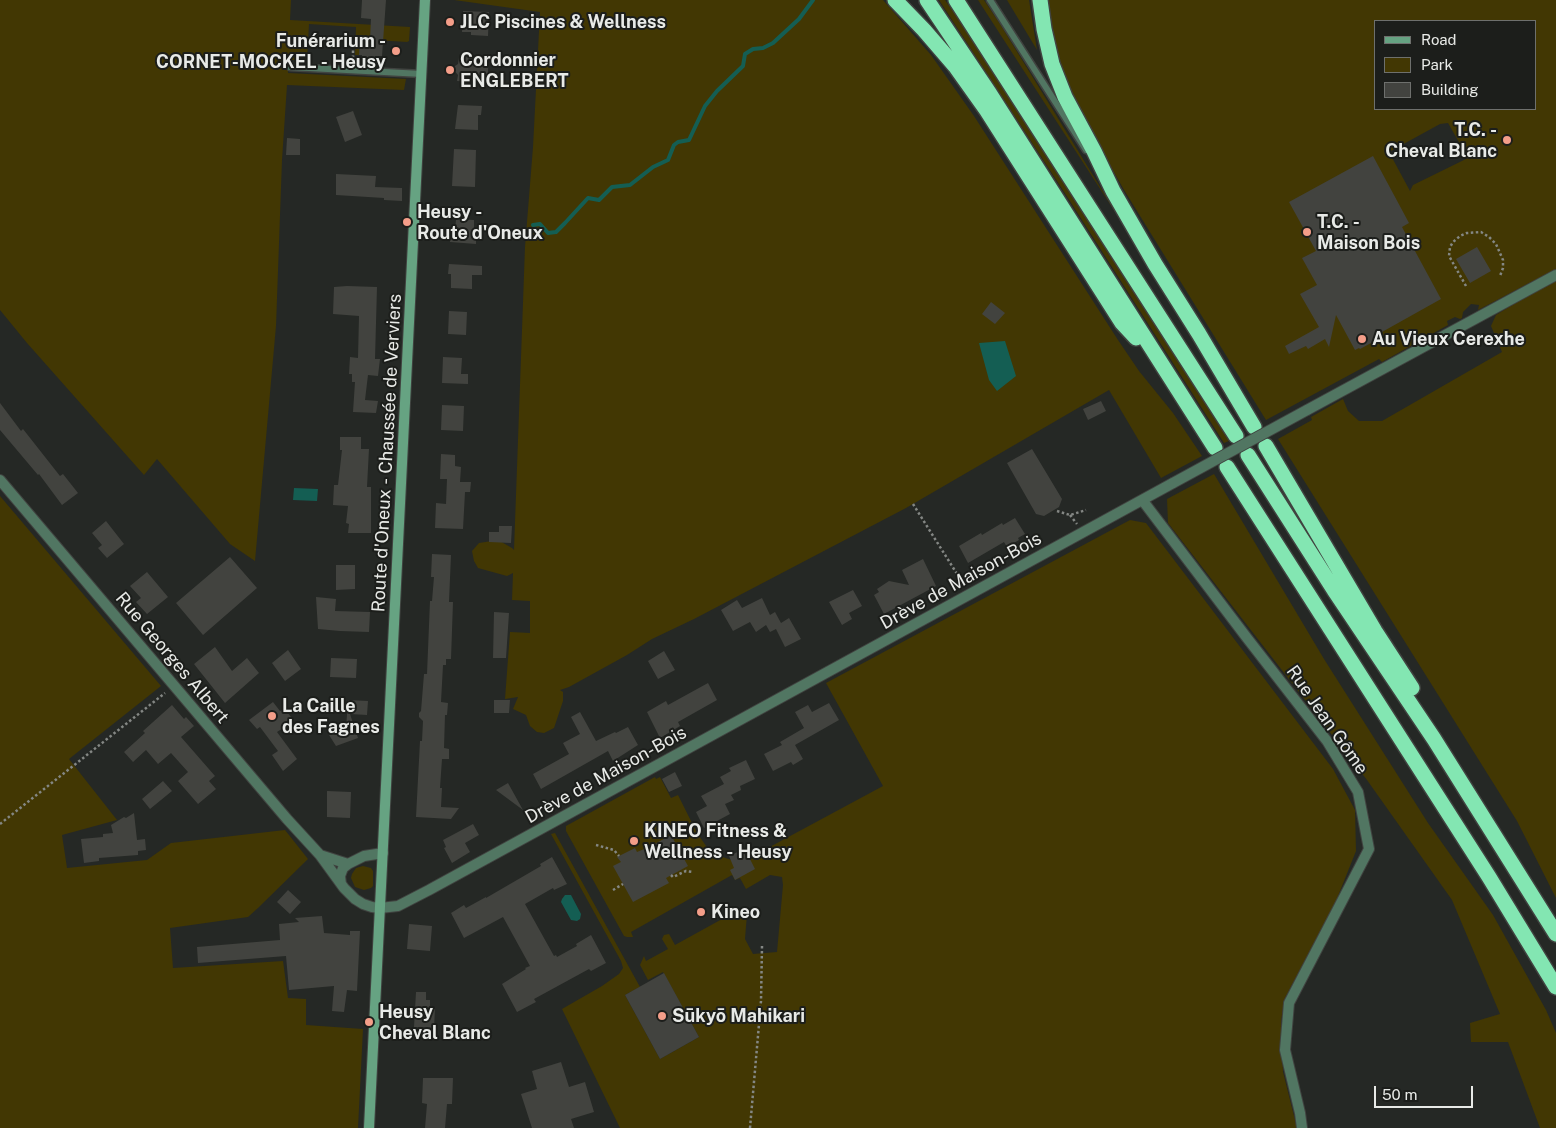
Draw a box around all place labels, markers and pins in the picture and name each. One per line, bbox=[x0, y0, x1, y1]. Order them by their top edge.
place label: JLC Piscines & Wellness bbox=[460, 11, 666, 33]
marker: JLC Piscines & Wellness bbox=[444, 16, 456, 28]
place label: Funérarium - CORNET-MOCKEL - Heusy bbox=[156, 30, 386, 72]
marker: Funérarium - CORNET-MOCKEL - Heusy bbox=[390, 45, 402, 57]
place label: Cordonnier ENGLEBERT bbox=[460, 49, 569, 92]
marker: Cordonnier ENGLEBERT bbox=[444, 64, 456, 76]
place label: T.C. - Cheval Blanc bbox=[1385, 119, 1497, 162]
marker: T.C. - Cheval Blanc bbox=[1501, 134, 1513, 146]
place label: Heusy - Route d'Oneux bbox=[417, 201, 543, 243]
place label: T.C. - Maison Bois bbox=[1317, 211, 1420, 253]
marker: Heusy - Route d'Oneux bbox=[401, 216, 413, 228]
marker: T.C. - Maison Bois bbox=[1301, 226, 1313, 238]
place label: Au Vieux Cerexhe bbox=[1372, 328, 1525, 350]
marker: Au Vieux Cerexhe bbox=[1356, 333, 1368, 345]
place label: La Caille des Fagnes bbox=[282, 695, 380, 738]
marker: La Caille des Fagnes bbox=[266, 710, 278, 722]
place label: KINEO Fitness & Wellness - Heusy bbox=[644, 820, 792, 862]
marker: KINEO Fitness & Wellness - Heusy bbox=[628, 835, 640, 847]
place label: Kineo bbox=[711, 901, 760, 923]
marker: Kineo bbox=[695, 906, 707, 918]
place label: Heusy Cheval Blanc bbox=[379, 1001, 491, 1044]
place label: Sūkyō Mahikari bbox=[672, 1005, 805, 1027]
marker: Sūkyō Mahikari bbox=[656, 1010, 668, 1022]
marker: Heusy Cheval Blanc bbox=[363, 1016, 375, 1028]

